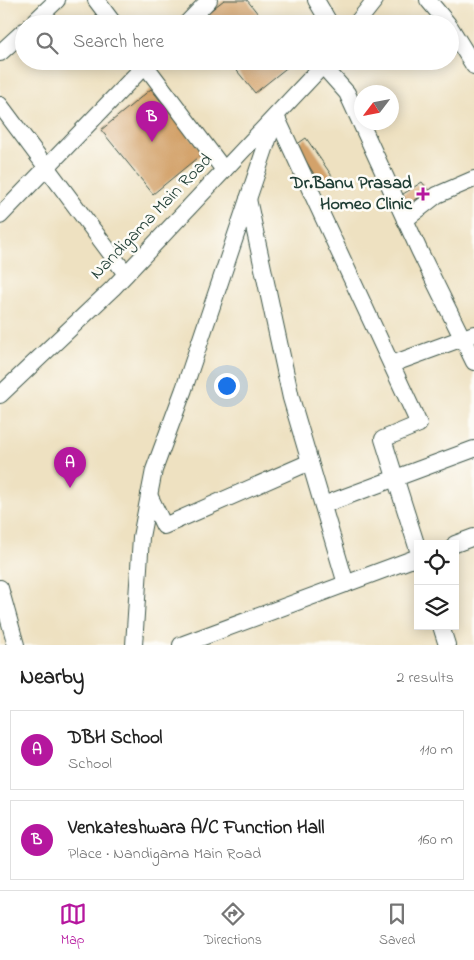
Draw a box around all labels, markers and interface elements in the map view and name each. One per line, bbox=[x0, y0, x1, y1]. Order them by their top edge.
search box bbox=[15, 15, 459, 70]
icon: search bbox=[33, 29, 61, 57]
text: Search here bbox=[73, 29, 164, 56]
north arrow bbox=[354, 85, 399, 130]
pin: B bbox=[136, 101, 168, 142]
street label: Nandigama Main Road bbox=[85, 148, 220, 287]
place label: Dr.Banu Prasad Homeo Clinic bbox=[289, 171, 413, 218]
marker: Dr.Banu Prasad Homeo Clinic bbox=[416, 187, 430, 201]
your location bbox=[214, 373, 240, 399]
pin: A bbox=[54, 447, 86, 488]
map controls bbox=[414, 540, 459, 630]
button: locate bbox=[414, 540, 459, 585]
button: layers bbox=[414, 585, 459, 630]
text: Nearby bbox=[20, 663, 84, 693]
text: 2 results bbox=[396, 666, 454, 690]
text: DBH School bbox=[68, 725, 163, 752]
text: A bbox=[32, 738, 42, 762]
text: 110 m bbox=[419, 738, 453, 762]
text: School bbox=[68, 752, 112, 776]
text: Venkateshwara A/C Function Hall bbox=[68, 815, 324, 842]
text: B bbox=[32, 828, 42, 852]
text: 160 m bbox=[418, 828, 453, 852]
text: Place · Nandigama Main Road bbox=[68, 842, 261, 866]
tab: Map bbox=[59, 900, 87, 951]
tab: Directions bbox=[204, 900, 262, 951]
tab: Saved bbox=[379, 900, 415, 951]

